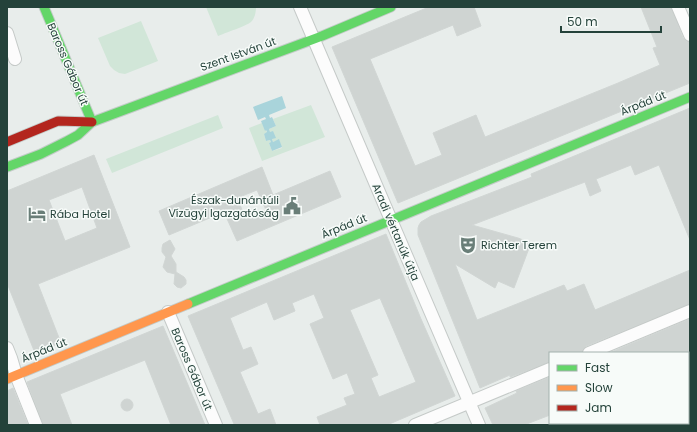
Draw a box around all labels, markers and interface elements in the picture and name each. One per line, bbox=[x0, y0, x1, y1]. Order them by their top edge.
scale bar bbox=[561, 8, 661, 34]
text: 50 m bbox=[567, 13, 598, 30]
street label: Baross Gábor út bbox=[43, 20, 93, 108]
street label: Szent István út bbox=[198, 33, 278, 75]
street label: Árpád út bbox=[618, 87, 668, 119]
street label: Aradi vértanúk útja bbox=[368, 181, 424, 283]
place label: Észak-dunántúli Vízügyi Igazgatóság bbox=[168, 192, 279, 221]
public building icon: Észak-dunántúli Vízügyi Igazgatóság bbox=[282, 196, 302, 216]
hotel icon: Rába Hotel bbox=[27, 204, 47, 224]
place label: Rába Hotel bbox=[50, 206, 110, 222]
street label: Árpád út bbox=[319, 210, 369, 242]
theatre icon: Richter Terem bbox=[458, 235, 478, 255]
place label: Richter Terem bbox=[481, 237, 557, 253]
street label: Baross Gábor út bbox=[167, 325, 217, 413]
street label: Árpád út bbox=[19, 334, 69, 366]
legend bbox=[549, 352, 689, 424]
text: Fast bbox=[585, 359, 610, 376]
text: Slow bbox=[585, 379, 613, 396]
text: Jam bbox=[585, 399, 612, 416]

